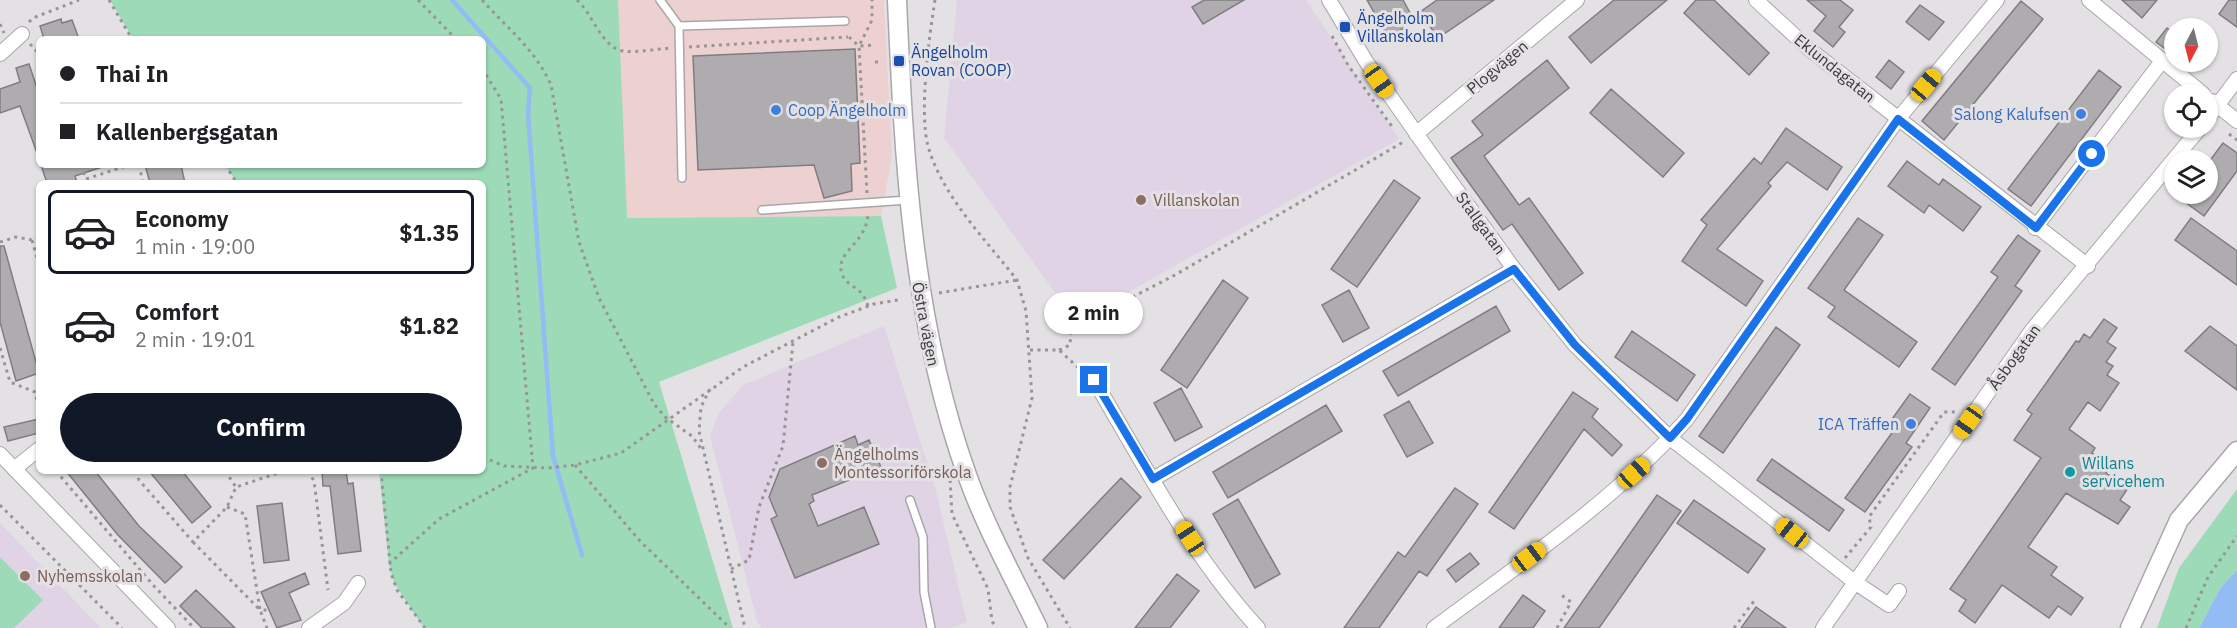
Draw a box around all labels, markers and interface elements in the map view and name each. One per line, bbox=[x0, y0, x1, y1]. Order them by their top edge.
place label: Ängelholm Villanskolan bbox=[1357, 8, 1444, 46]
north arrow bbox=[2164, 18, 2218, 72]
map controls bbox=[2164, 18, 2218, 204]
marker: Ängelholm Villanskolan bbox=[1338, 20, 1352, 34]
street label: Eklundagatan bbox=[1791, 29, 1879, 107]
street label: Plogvägen bbox=[1462, 36, 1532, 98]
place label: Ängelholm Rovan (COOP) bbox=[911, 42, 1012, 80]
marker: Ängelholm Rovan (COOP) bbox=[892, 54, 906, 68]
text: Thai In bbox=[96, 59, 169, 88]
car bbox=[1361, 61, 1397, 101]
car bbox=[1908, 65, 1944, 105]
button: locate bbox=[2164, 84, 2218, 138]
place label: Coop Ängelholm bbox=[788, 100, 906, 120]
marker: Coop Ängelholm bbox=[769, 103, 783, 117]
place label: Salong Kalufsen bbox=[1954, 104, 2069, 124]
marker: Salong Kalufsen bbox=[2074, 107, 2088, 121]
text: Kallenbergsgatan bbox=[96, 117, 278, 146]
route start bbox=[2078, 140, 2105, 167]
button: layers bbox=[2164, 150, 2218, 204]
street label: Stallgatan bbox=[1452, 188, 1510, 258]
place label: Villanskolan bbox=[1153, 190, 1240, 210]
marker: Villanskolan bbox=[1134, 193, 1148, 207]
text: Economy bbox=[135, 204, 229, 233]
icon: car bbox=[63, 205, 117, 259]
text: $1.35 bbox=[399, 218, 459, 247]
text: 1 min · 19:00 bbox=[135, 233, 255, 260]
street label: Östra vägen bbox=[908, 280, 944, 368]
callout: 2 min bbox=[1044, 293, 1144, 335]
text: Comfort bbox=[135, 297, 219, 326]
icon: car bbox=[63, 298, 117, 352]
text: 2 min bbox=[1067, 299, 1120, 326]
text: $1.82 bbox=[399, 311, 459, 340]
street label: Åsbogatan bbox=[1983, 320, 2045, 394]
text: 2 min · 19:01 bbox=[135, 326, 255, 353]
route end bbox=[1080, 366, 1107, 393]
button: Confirm bbox=[60, 393, 462, 462]
car bbox=[1950, 402, 1986, 442]
place label: ICA Träffen bbox=[1818, 414, 1899, 434]
marker: ICA Träffen bbox=[1904, 417, 1918, 431]
place label: Ängelholms Montessoriförskola bbox=[834, 444, 972, 482]
place label: Willans servicehem bbox=[2082, 453, 2165, 491]
car bbox=[1615, 454, 1653, 492]
marker: Ängelholms Montessoriförskola bbox=[815, 456, 829, 470]
marker: Willans servicehem bbox=[2063, 465, 2077, 479]
car bbox=[1772, 515, 1812, 551]
car bbox=[1173, 518, 1207, 558]
car bbox=[1509, 539, 1549, 575]
place label: Nyhemsskolan bbox=[37, 566, 143, 586]
marker: Nyhemsskolan bbox=[18, 569, 32, 583]

